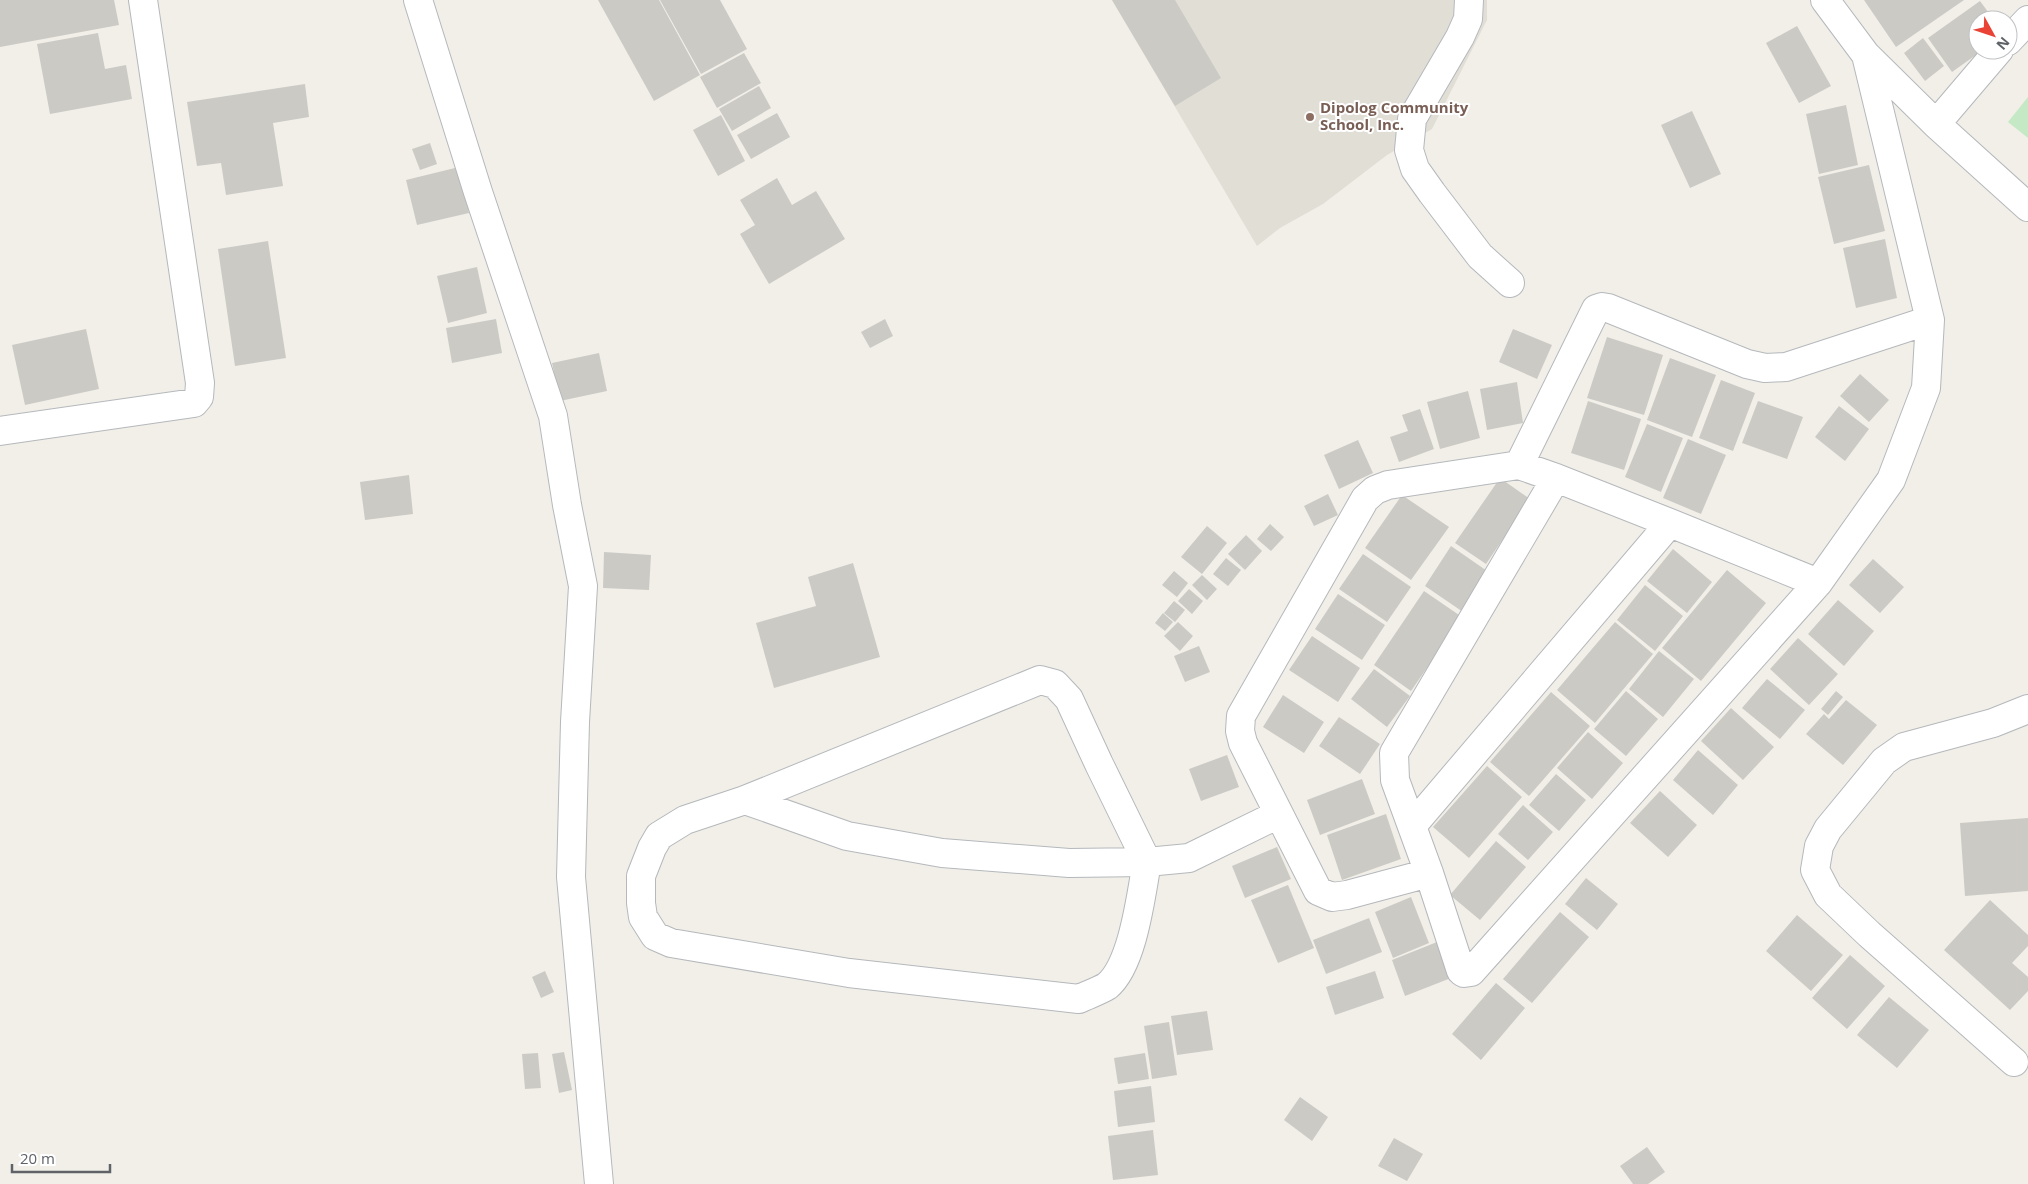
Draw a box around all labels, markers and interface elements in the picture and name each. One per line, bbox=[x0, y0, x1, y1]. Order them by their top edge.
north arrow bbox=[1968, 10, 2018, 60]
text: N bbox=[1992, 33, 2014, 54]
place label: Dipolog Community School, Inc. bbox=[1320, 97, 1469, 134]
marker: Dipolog Community School, Inc. bbox=[1304, 111, 1316, 123]
scale bar bbox=[12, 1142, 110, 1174]
text: 20 m bbox=[20, 1148, 55, 1168]

